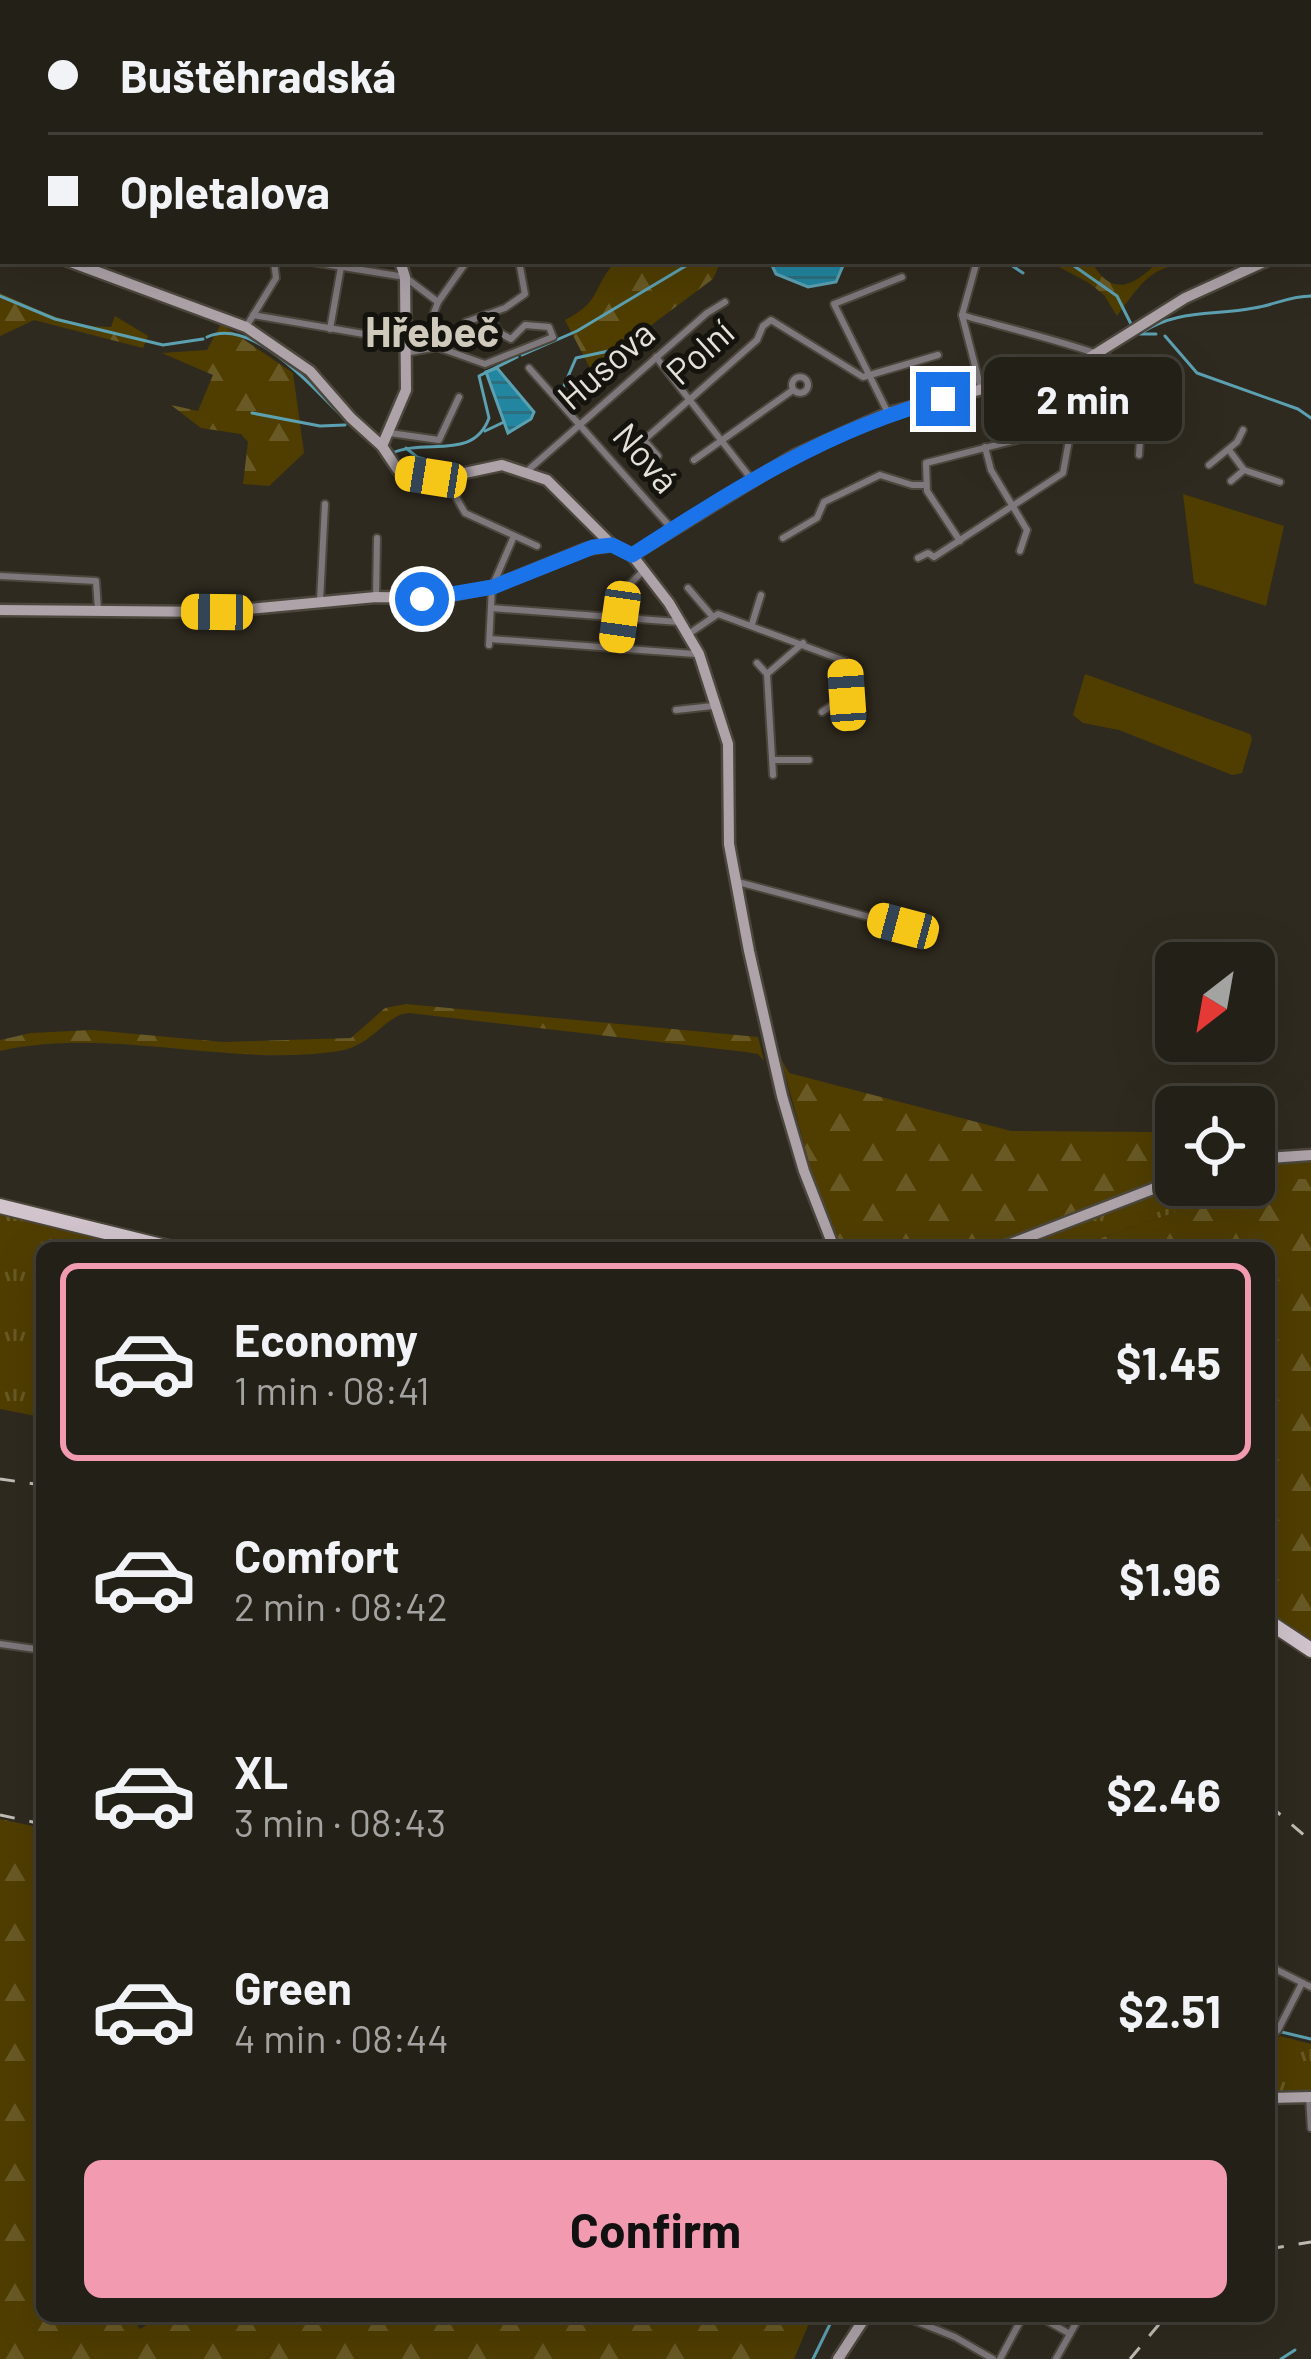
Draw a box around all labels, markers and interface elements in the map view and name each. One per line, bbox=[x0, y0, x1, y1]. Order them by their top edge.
text: Buštěhradská bbox=[120, 48, 396, 102]
text: Opletalova bbox=[120, 164, 330, 218]
district label: Hřebeč bbox=[365, 305, 499, 355]
street label: Husova bbox=[548, 310, 662, 418]
street label: Polní bbox=[657, 310, 741, 392]
callout: 2 min bbox=[985, 357, 1183, 441]
route end bbox=[916, 372, 970, 426]
text: 2 min bbox=[1036, 375, 1130, 422]
street label: Nová bbox=[605, 413, 689, 501]
car bbox=[393, 454, 469, 500]
route start bbox=[395, 572, 449, 626]
car bbox=[597, 579, 643, 655]
car bbox=[181, 593, 253, 631]
car bbox=[827, 658, 867, 732]
car bbox=[864, 899, 942, 953]
north arrow bbox=[1155, 942, 1275, 1062]
map controls bbox=[1155, 942, 1275, 1206]
button: locate bbox=[1155, 1086, 1275, 1206]
icon: car bbox=[90, 1308, 198, 1416]
text: Economy bbox=[234, 1312, 418, 1366]
text: $1.45 bbox=[1116, 1335, 1221, 1389]
text: 1 min · 08:41 bbox=[234, 1366, 430, 1413]
icon: car bbox=[90, 1524, 198, 1632]
text: Comfort bbox=[234, 1528, 400, 1582]
text: $1.96 bbox=[1119, 1551, 1221, 1605]
text: 2 min · 08:42 bbox=[234, 1582, 448, 1629]
icon: car bbox=[90, 1740, 198, 1848]
text: XL bbox=[234, 1744, 288, 1798]
text: $2.46 bbox=[1107, 1767, 1221, 1821]
text: 3 min · 08:43 bbox=[234, 1798, 446, 1845]
icon: car bbox=[90, 1956, 198, 2064]
text: Green bbox=[234, 1960, 352, 2014]
text: $2.51 bbox=[1118, 1983, 1221, 2037]
text: 4 min · 08:44 bbox=[234, 2014, 449, 2061]
button: Confirm bbox=[84, 2160, 1227, 2298]

